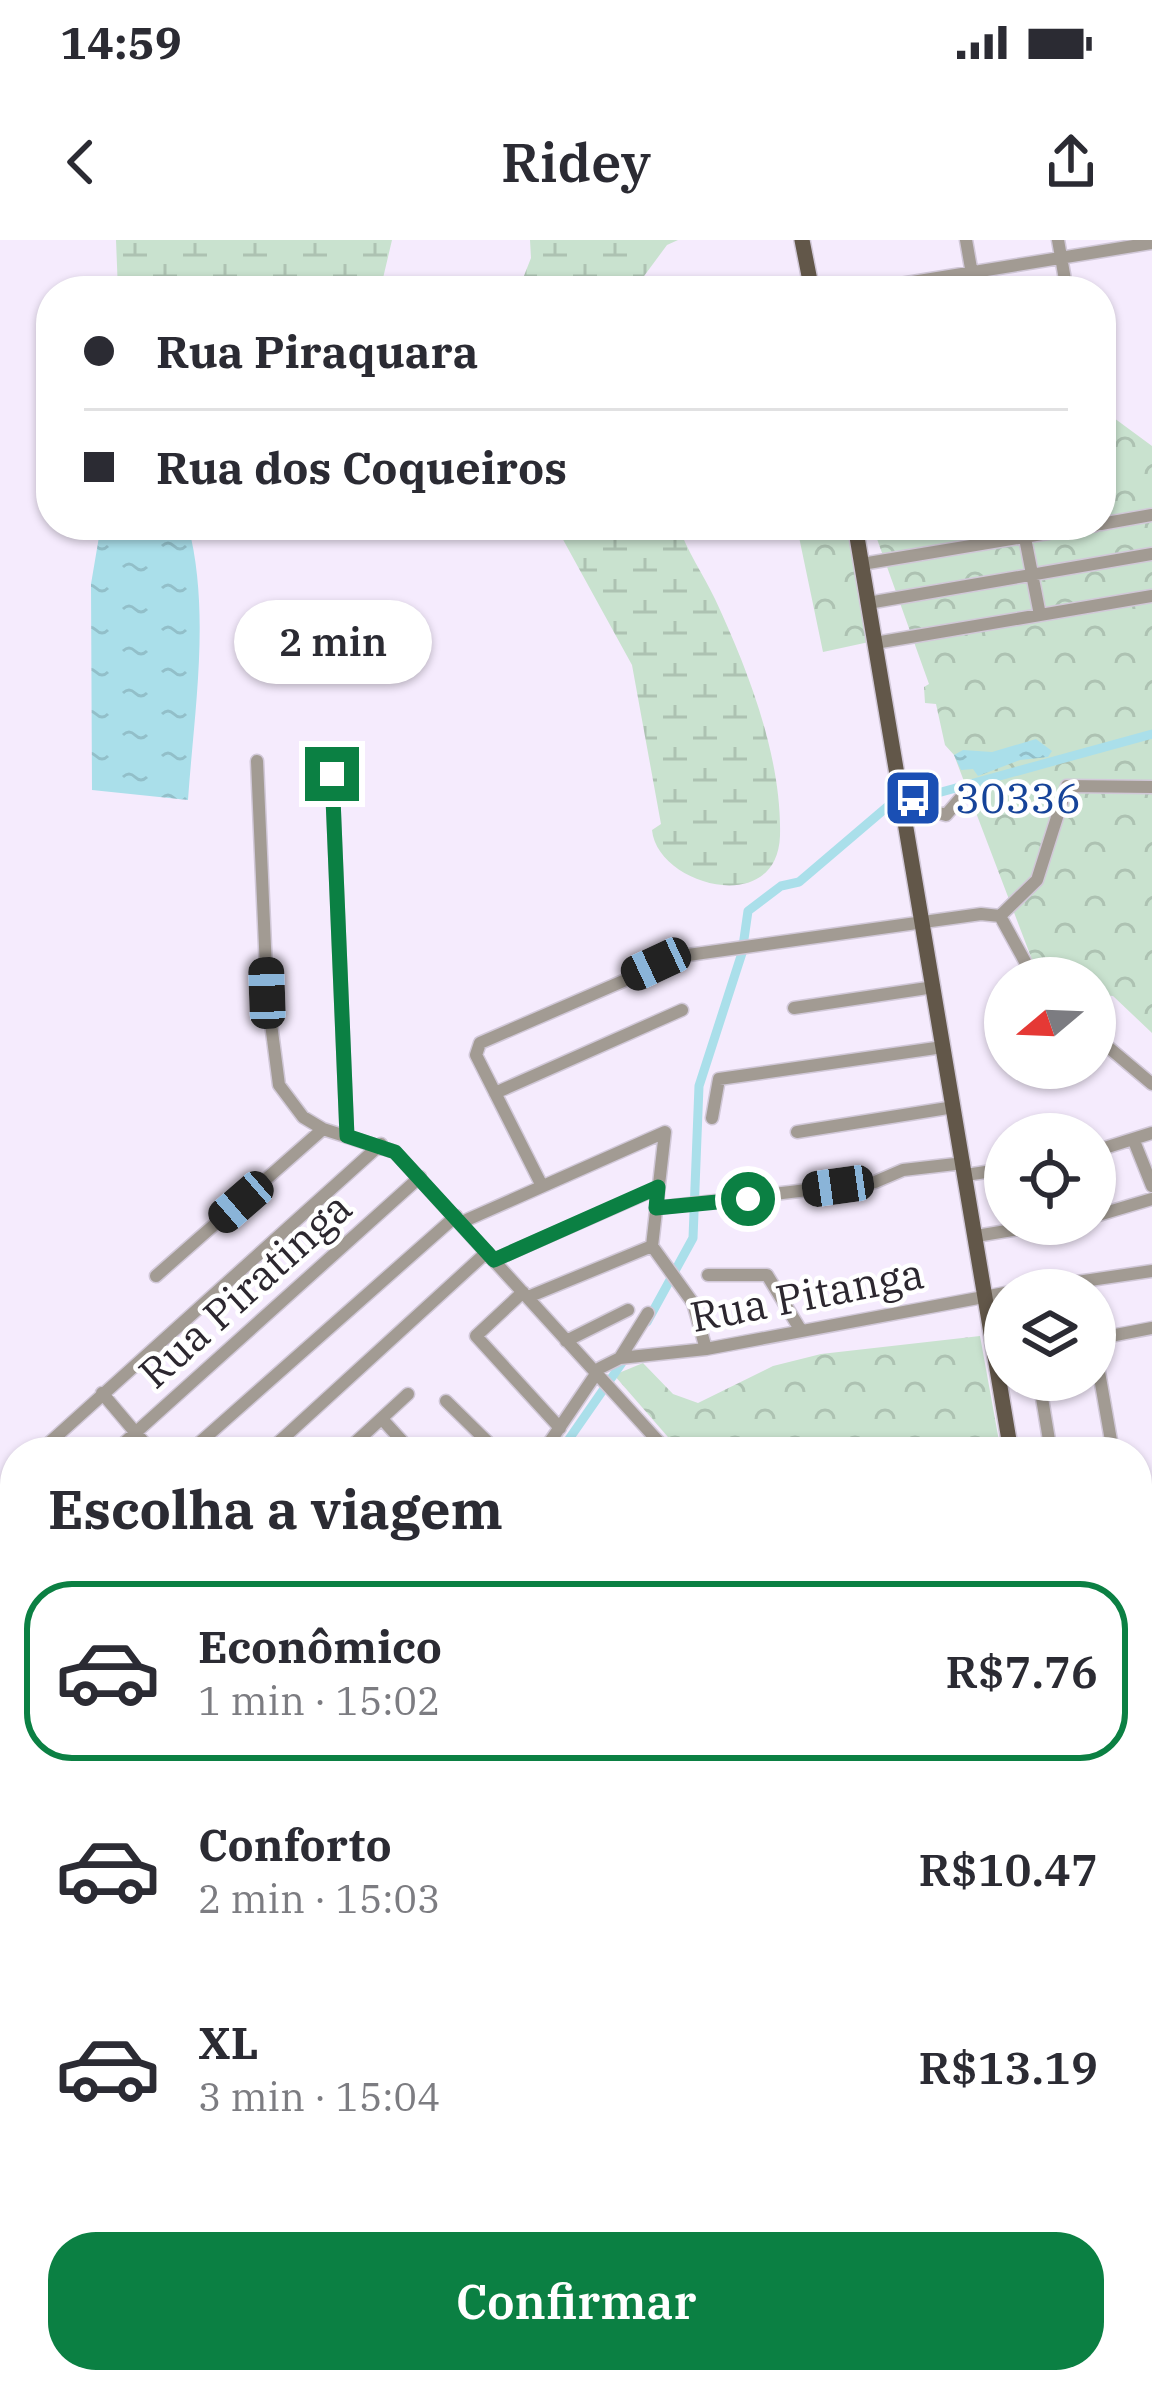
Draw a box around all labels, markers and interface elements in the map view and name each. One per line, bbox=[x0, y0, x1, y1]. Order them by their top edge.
text: 14:59 bbox=[60, 13, 182, 71]
text: Ridey bbox=[501, 127, 651, 197]
icon: back bbox=[48, 129, 114, 195]
icon: share bbox=[1038, 129, 1104, 195]
text: Rua Piraquara bbox=[156, 322, 478, 380]
text: Rua dos Coqueiros bbox=[156, 438, 567, 496]
callout: 2 min bbox=[233, 600, 431, 684]
text: 2 min bbox=[279, 616, 387, 667]
route end bbox=[305, 747, 359, 801]
bus stop icon: 30336 bbox=[882, 767, 944, 829]
place label: 30336 bbox=[955, 770, 1081, 825]
car bbox=[616, 932, 696, 996]
car bbox=[248, 956, 286, 1030]
north arrow bbox=[984, 957, 1116, 1089]
map controls bbox=[984, 957, 1116, 1401]
button: locate bbox=[984, 1113, 1116, 1245]
car bbox=[800, 1163, 876, 1209]
car bbox=[202, 1165, 280, 1239]
route start bbox=[721, 1172, 775, 1226]
street label: Rua Piratinga bbox=[127, 1180, 363, 1400]
street label: Rua Pitanga bbox=[686, 1245, 928, 1344]
button: layers bbox=[984, 1269, 1116, 1401]
text: Escolha a viagem bbox=[48, 1474, 503, 1544]
icon: car bbox=[54, 1617, 162, 1725]
text: Econômico bbox=[198, 1617, 442, 1675]
text: R$7.76 bbox=[946, 1642, 1098, 1700]
text: 1 min · 15:02 bbox=[198, 1675, 440, 1726]
icon: car bbox=[54, 1815, 162, 1923]
text: Conforto bbox=[198, 1815, 392, 1873]
text: R$10.47 bbox=[919, 1840, 1098, 1898]
text: 2 min · 15:03 bbox=[198, 1873, 440, 1924]
icon: car bbox=[54, 2013, 162, 2121]
text: XL bbox=[198, 2013, 259, 2071]
text: R$13.19 bbox=[919, 2038, 1098, 2096]
text: 3 min · 15:04 bbox=[198, 2071, 440, 2122]
button: Confirmar bbox=[48, 2232, 1104, 2370]

